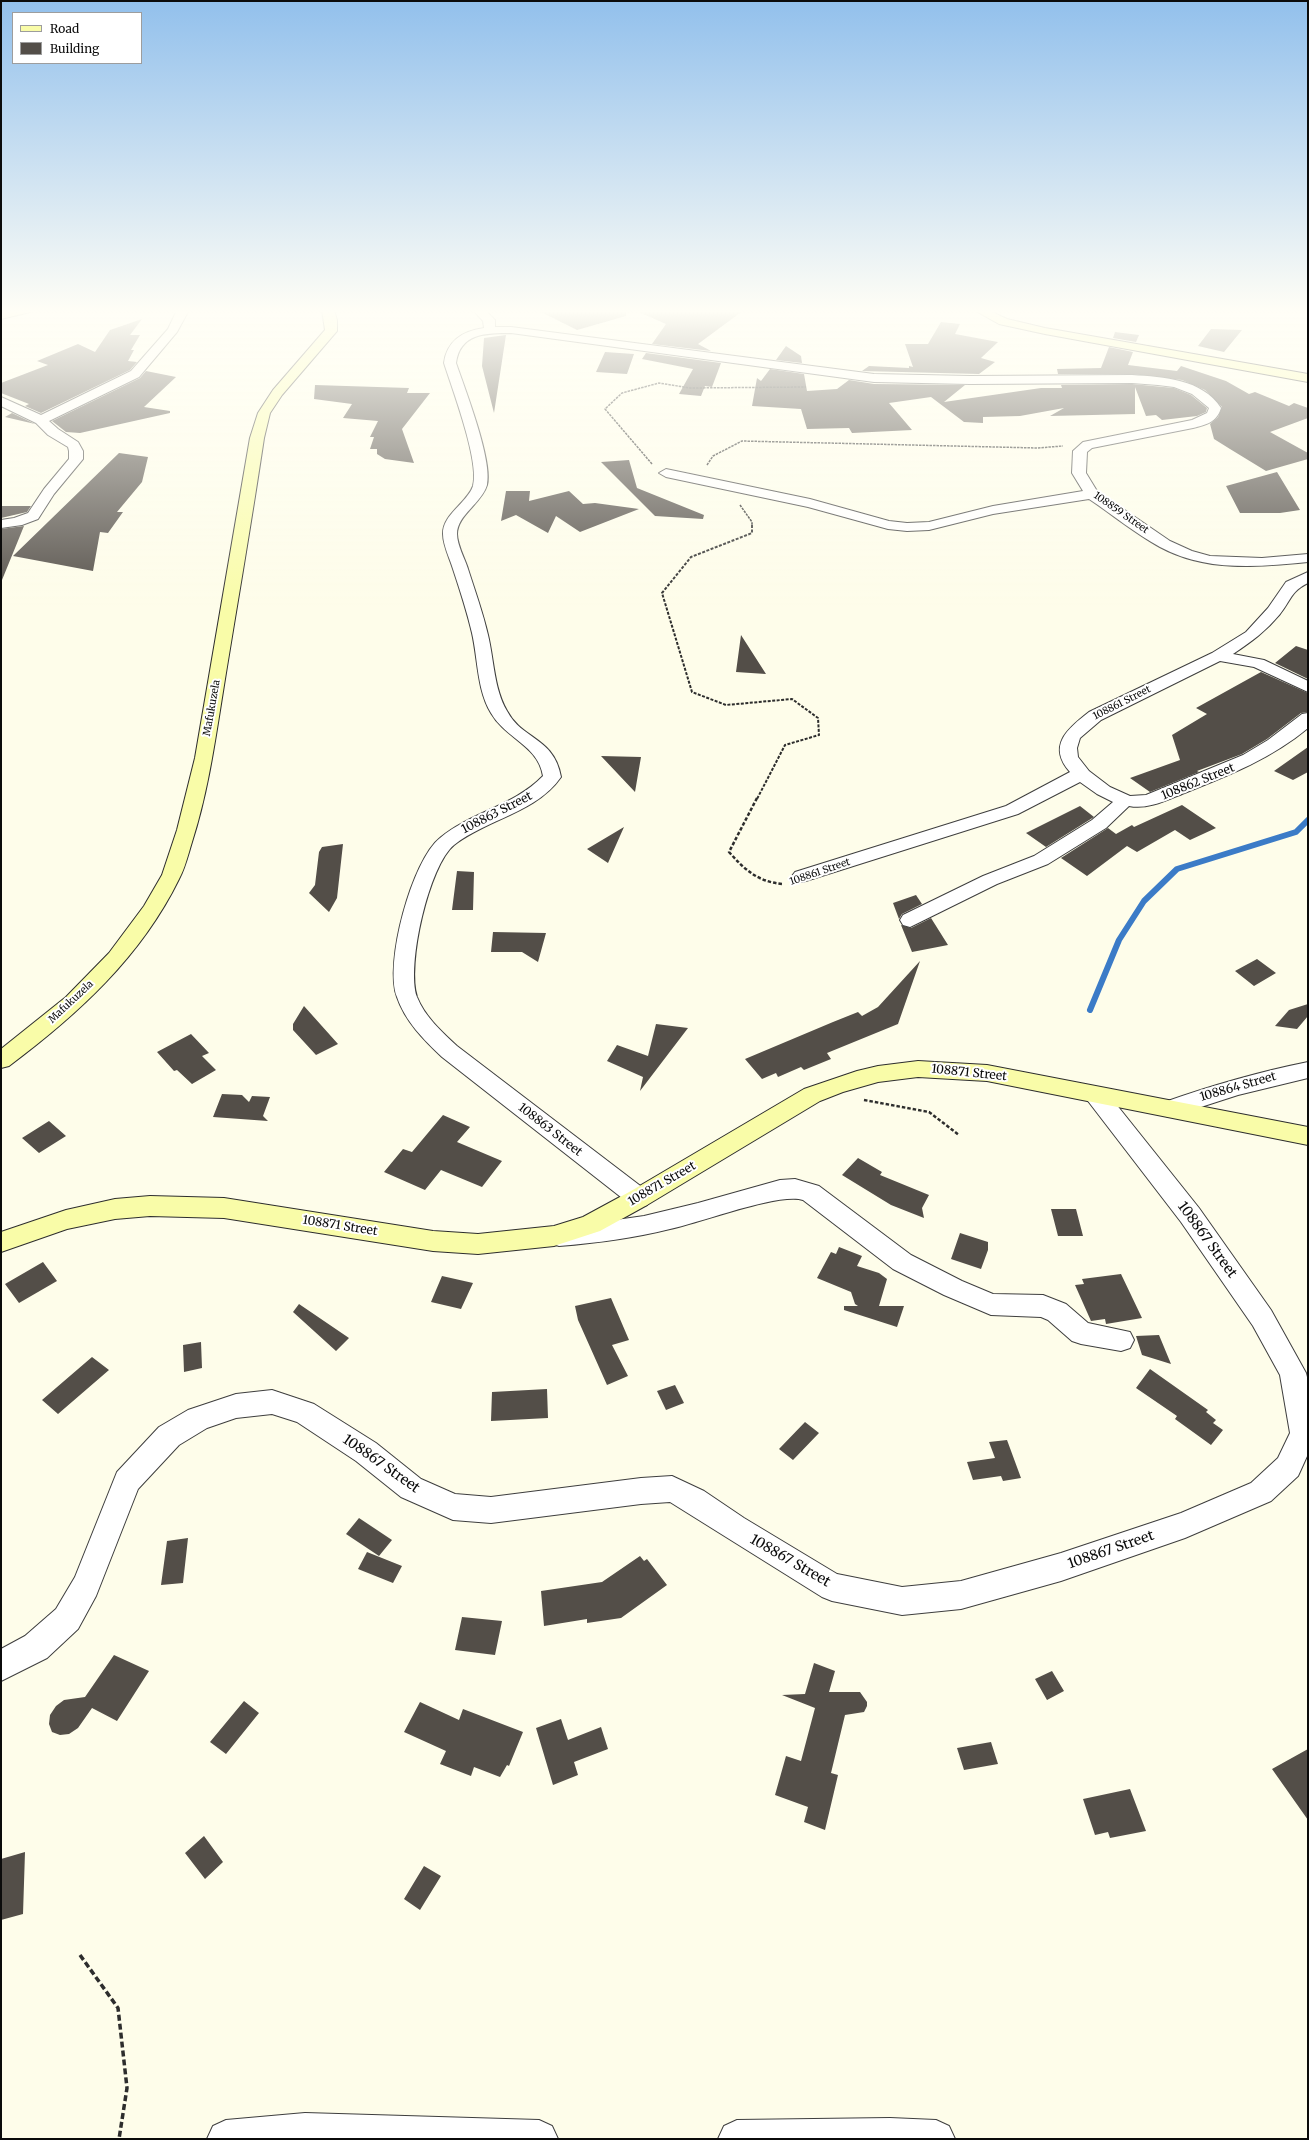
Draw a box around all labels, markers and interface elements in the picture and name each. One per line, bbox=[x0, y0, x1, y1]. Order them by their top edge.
legend bbox=[12, 12, 142, 64]
text: Road bbox=[50, 21, 79, 36]
text: Building bbox=[50, 41, 99, 56]
street label: 108859 Street bbox=[1091, 490, 1151, 536]
street label: Mafukuzela bbox=[201, 679, 223, 737]
street label: 108861 Street bbox=[1091, 683, 1153, 723]
street label: 108862 Street bbox=[1159, 761, 1237, 803]
street label: 108863 Street bbox=[459, 789, 535, 837]
street label: 108861 Street bbox=[788, 856, 852, 888]
street label: Mafukuzela bbox=[46, 978, 96, 1026]
street label: 108871 Street bbox=[931, 1062, 1007, 1084]
street label: 108864 Street bbox=[1198, 1069, 1278, 1105]
street label: 108863 Street bbox=[515, 1101, 585, 1159]
street label: 108871 Street bbox=[626, 1159, 698, 1209]
street label: 108867 Street bbox=[1174, 1199, 1240, 1281]
street label: 108871 Street bbox=[301, 1213, 379, 1239]
street label: 108867 Street bbox=[339, 1431, 423, 1497]
street label: 108867 Street bbox=[1066, 1527, 1156, 1573]
street label: 108867 Street bbox=[747, 1531, 833, 1591]

